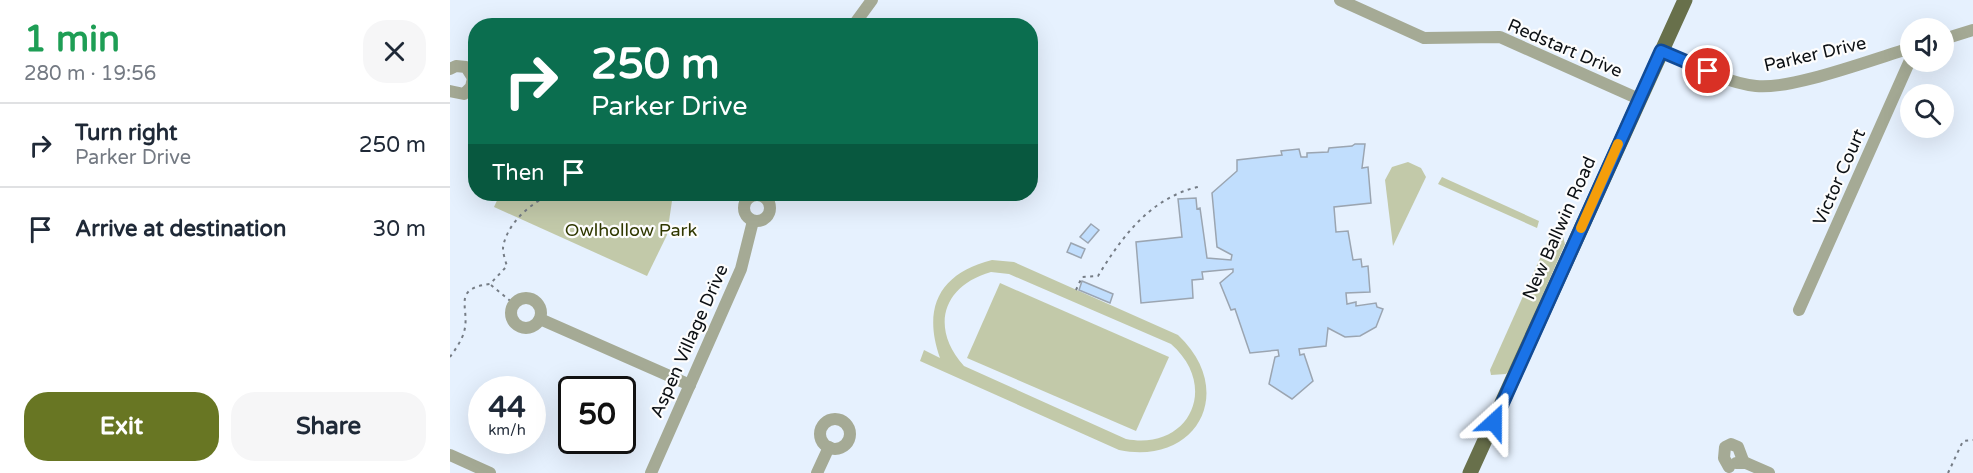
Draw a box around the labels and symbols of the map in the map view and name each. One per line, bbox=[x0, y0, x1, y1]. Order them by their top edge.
street label: Redstart Drive bbox=[1504, 14, 1626, 82]
street label: Parker Drive bbox=[1762, 32, 1868, 76]
pin bbox=[1682, 45, 1733, 96]
street label: Victor Court bbox=[1808, 125, 1870, 229]
street label: New Ballwin Road bbox=[1518, 153, 1600, 303]
park label: Owlhollow Park bbox=[565, 219, 697, 241]
street label: Aspen Village Drive bbox=[645, 261, 733, 421]
speed limit sign: 50 bbox=[558, 376, 636, 454]
position arrow bbox=[1462, 390, 1526, 454]

